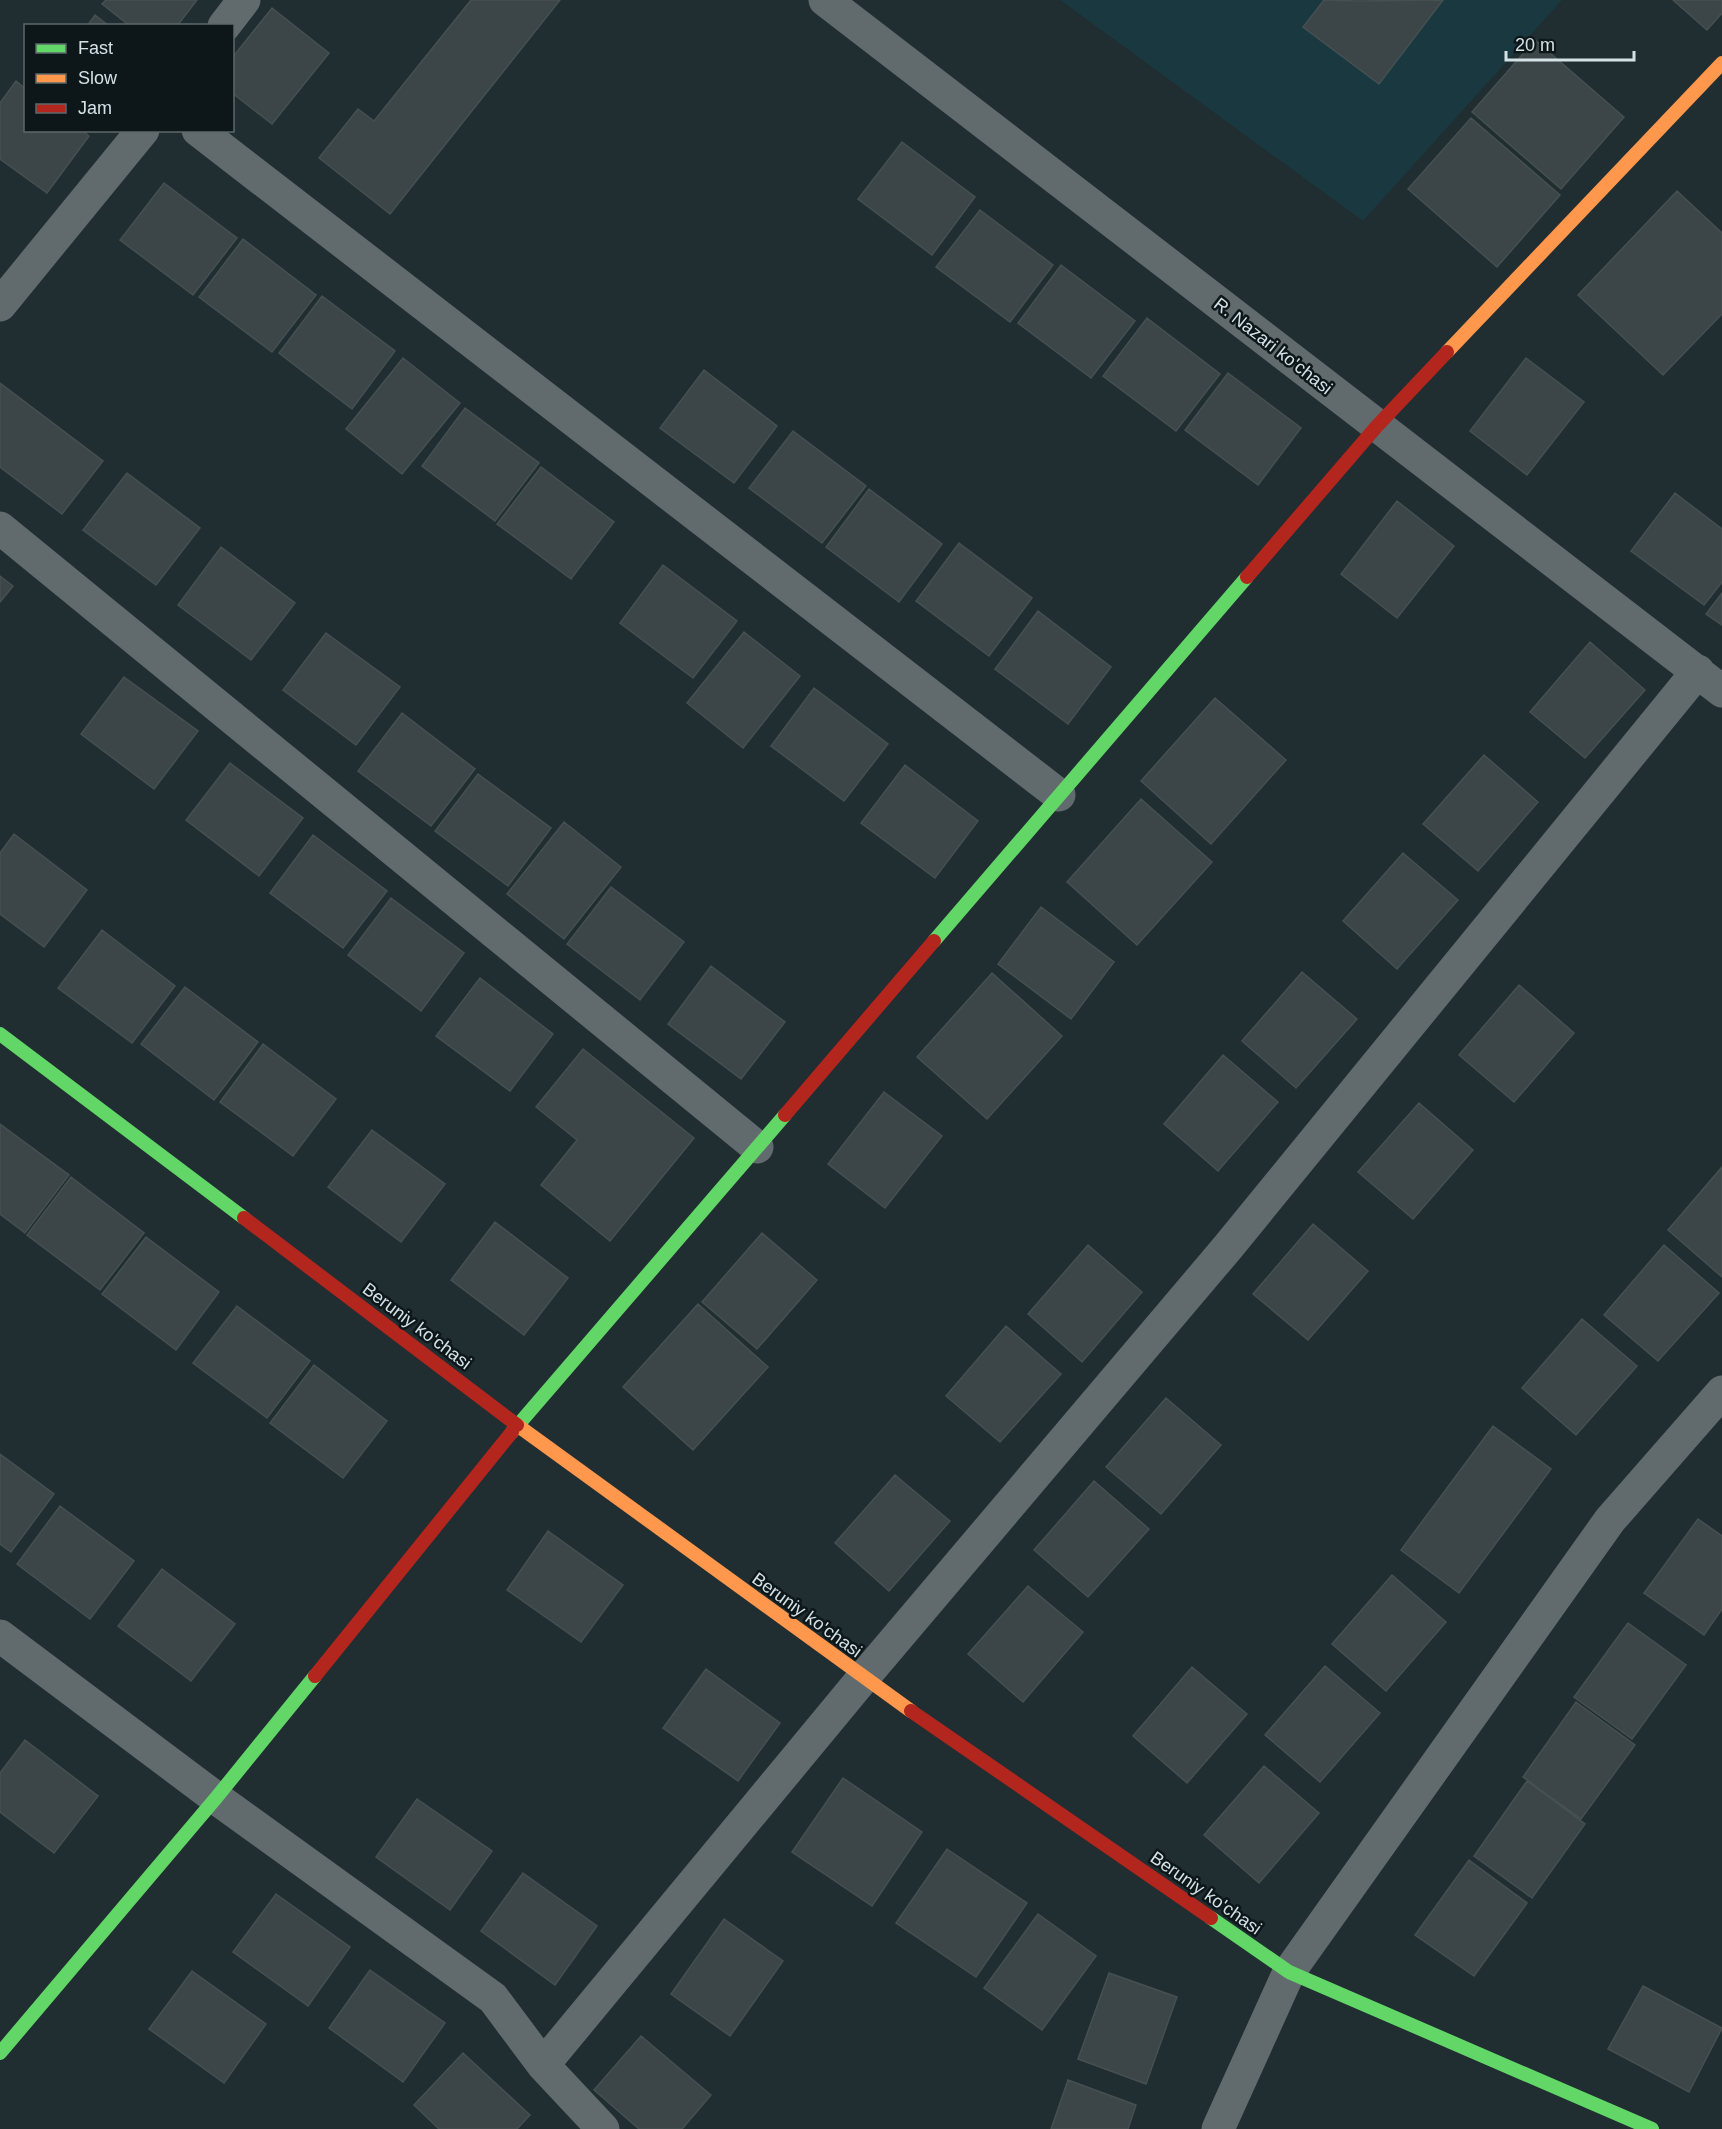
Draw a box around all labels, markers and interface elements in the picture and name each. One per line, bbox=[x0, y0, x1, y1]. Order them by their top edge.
legend bbox=[24, 24, 234, 132]
scale bar bbox=[1506, 24, 1634, 62]
text: 20 m bbox=[1515, 35, 1555, 55]
text: Fast bbox=[78, 38, 113, 58]
text: Slow bbox=[78, 68, 118, 88]
text: Jam bbox=[78, 98, 112, 118]
street label: R. Nazari ko'chasi bbox=[1210, 294, 1336, 398]
street label: Beruniy ko'chasi bbox=[359, 1279, 475, 1373]
street label: Beruniy ko'chasi bbox=[748, 1569, 866, 1661]
street label: Beruniy ko'chasi bbox=[1147, 1847, 1265, 1939]

